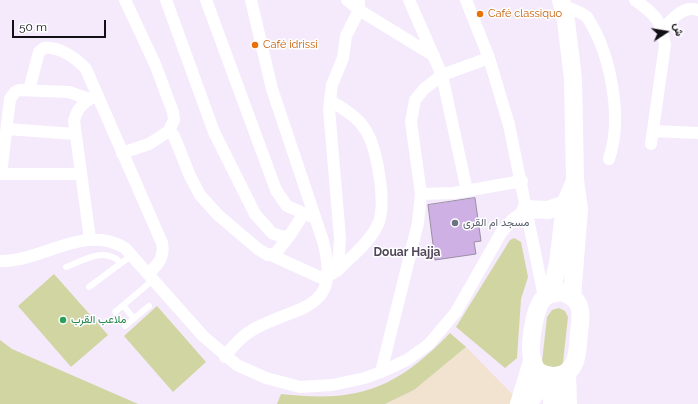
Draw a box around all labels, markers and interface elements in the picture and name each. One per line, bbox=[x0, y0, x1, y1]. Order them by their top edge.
place label: Café classiquo bbox=[488, 7, 562, 21]
marker: Café classiquo bbox=[475, 9, 485, 19]
scale bar bbox=[14, 12, 108, 38]
north arrow bbox=[646, 12, 686, 52]
text: 50 m bbox=[19, 20, 47, 34]
text: ش bbox=[670, 22, 686, 37]
place label: Café idrissi bbox=[263, 38, 318, 52]
marker: Café idrissi bbox=[250, 40, 260, 50]
place label: مسجد ام القرى bbox=[463, 216, 529, 230]
marker: مسجد ام القرى bbox=[450, 218, 460, 228]
district label: Douar Hajja bbox=[374, 245, 440, 259]
place label: ملاعب القرب bbox=[71, 313, 126, 327]
marker: ملاعب القرب bbox=[58, 315, 68, 325]

